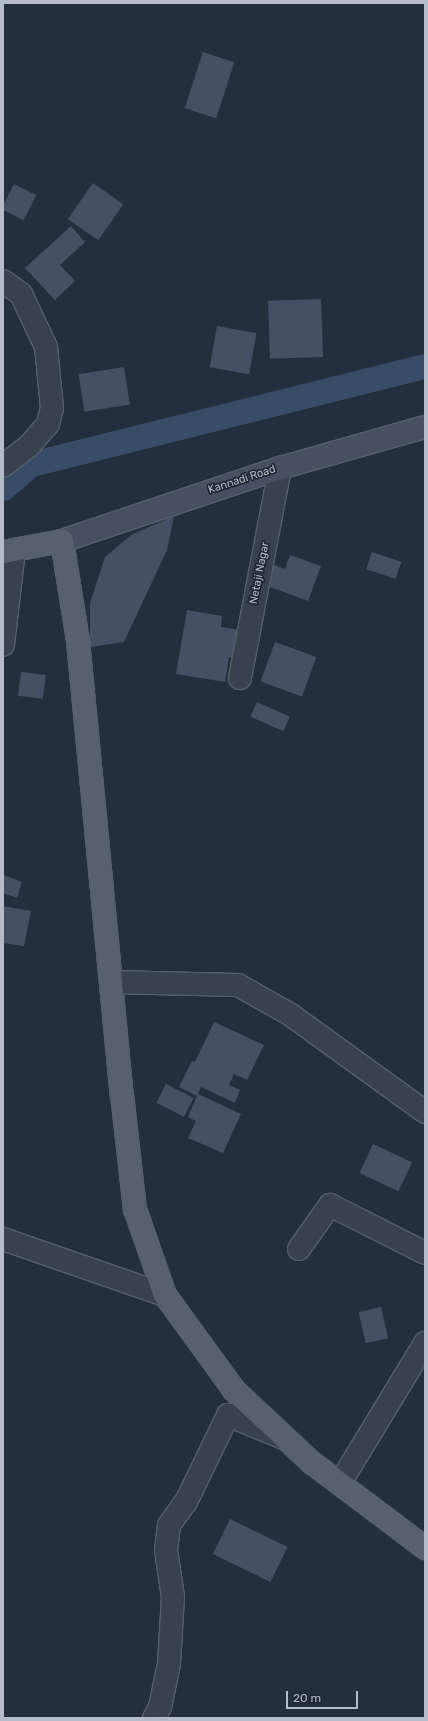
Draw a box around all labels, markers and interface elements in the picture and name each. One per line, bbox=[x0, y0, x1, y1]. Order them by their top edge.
street label: Kannadi Road bbox=[207, 463, 277, 497]
street label: Netaji Nagar bbox=[248, 541, 272, 605]
scale bar bbox=[288, 1683, 360, 1709]
text: 20 m bbox=[293, 1691, 321, 1705]

